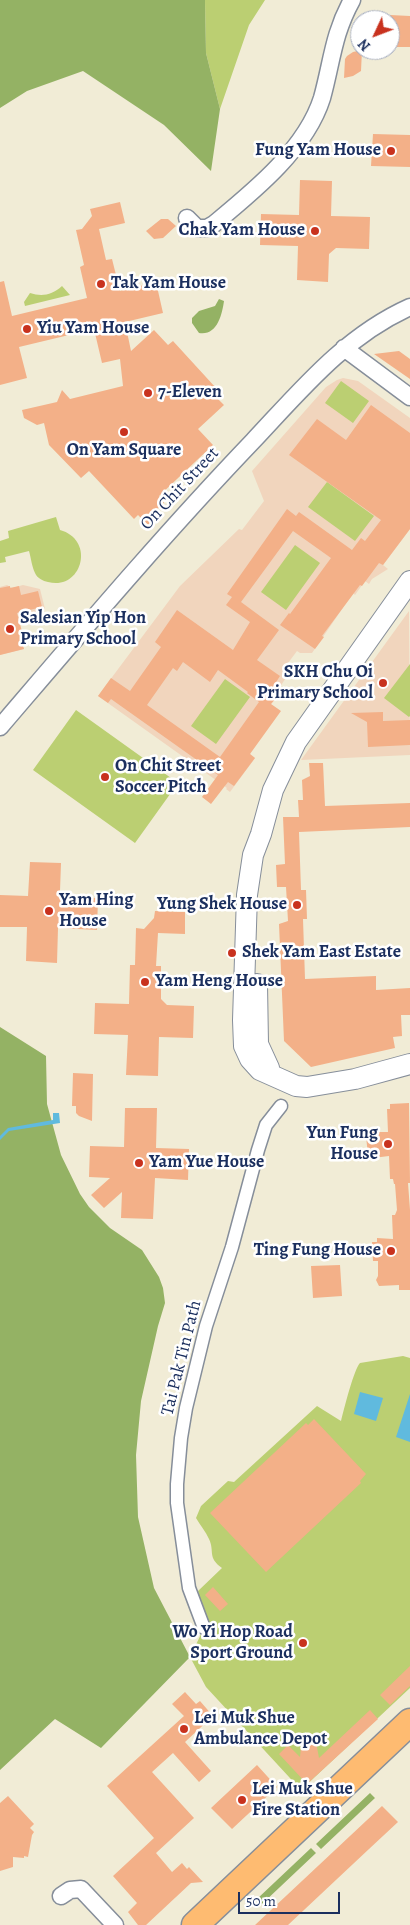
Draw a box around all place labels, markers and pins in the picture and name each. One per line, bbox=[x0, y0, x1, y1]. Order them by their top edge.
place label: Fung Yam House bbox=[255, 140, 381, 162]
marker: Fung Yam House bbox=[385, 145, 397, 157]
place label: Chak Yam House bbox=[179, 220, 305, 242]
marker: Chak Yam House bbox=[309, 225, 321, 237]
place label: Tak Yam House bbox=[111, 273, 226, 295]
marker: Tak Yam House bbox=[95, 278, 107, 290]
place label: Yiu Yam House bbox=[37, 318, 149, 340]
marker: Yiu Yam House bbox=[21, 323, 33, 335]
place label: 7-Eleven bbox=[158, 382, 222, 404]
marker: 7-Eleven bbox=[142, 387, 154, 399]
marker: On Yam Square bbox=[118, 426, 130, 438]
place label: On Yam Square bbox=[67, 440, 181, 462]
place label: Salesian Yip Hon Primary School bbox=[20, 608, 146, 650]
marker: Salesian Yip Hon Primary School bbox=[4, 623, 16, 635]
place label: SKH Chu Oi Primary School bbox=[257, 662, 373, 704]
marker: SKH Chu Oi Primary School bbox=[377, 677, 389, 689]
place label: On Chit Street Soccer Pitch bbox=[115, 756, 221, 799]
marker: On Chit Street Soccer Pitch bbox=[99, 771, 111, 783]
place label: Yam Hing House bbox=[59, 890, 133, 932]
place label: Yung Shek House bbox=[157, 894, 287, 916]
marker: Yung Shek House bbox=[291, 899, 303, 911]
marker: Yam Hing House bbox=[43, 905, 55, 917]
place label: Shek Yam East Estate bbox=[242, 942, 401, 964]
marker: Shek Yam East Estate bbox=[226, 947, 238, 959]
place label: Yam Heng House bbox=[155, 971, 283, 993]
marker: Yam Heng House bbox=[139, 976, 151, 988]
place label: Yun Fung House bbox=[307, 1123, 378, 1166]
marker: Yun Fung House bbox=[382, 1138, 394, 1150]
place label: Yam Yue House bbox=[149, 1152, 264, 1174]
marker: Yam Yue House bbox=[133, 1157, 145, 1169]
place label: Ting Fung House bbox=[254, 1240, 381, 1262]
marker: Ting Fung House bbox=[385, 1245, 397, 1257]
place label: Wo Yi Hop Road Sport Ground bbox=[172, 1622, 293, 1665]
marker: Wo Yi Hop Road Sport Ground bbox=[297, 1637, 309, 1649]
place label: Lei Muk Shue Ambulance Depot bbox=[194, 1708, 327, 1750]
marker: Lei Muk Shue Ambulance Depot bbox=[178, 1723, 190, 1735]
place label: Lei Muk Shue Fire Station bbox=[252, 1779, 353, 1822]
marker: Lei Muk Shue Fire Station bbox=[236, 1794, 248, 1806]

